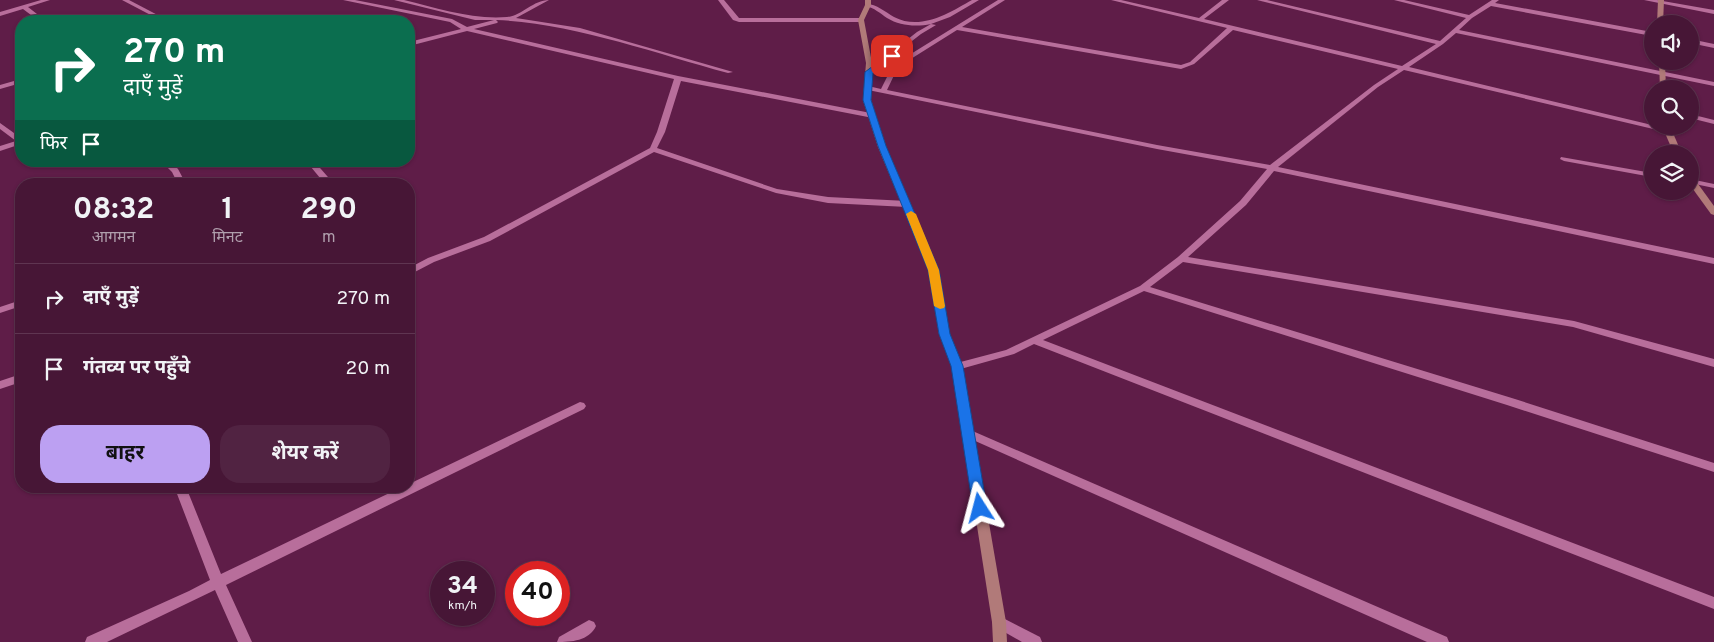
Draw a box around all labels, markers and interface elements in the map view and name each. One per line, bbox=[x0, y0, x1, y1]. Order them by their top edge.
map controls bbox=[1644, 15, 1699, 200]
button: sound bbox=[1644, 15, 1699, 70]
text: 270 m bbox=[123, 31, 225, 75]
icon: right bbox=[40, 35, 105, 100]
pin bbox=[871, 35, 913, 77]
icon: arrive bbox=[878, 42, 906, 70]
text: दाएँ मुड़ें bbox=[123, 75, 183, 102]
button: search bbox=[1644, 80, 1699, 135]
icon: arrive bbox=[77, 130, 105, 158]
text: फिर bbox=[40, 132, 67, 156]
button: layers bbox=[1644, 145, 1699, 200]
text: 08:32 bbox=[73, 192, 154, 229]
text: 1 bbox=[221, 192, 233, 229]
text: 290 bbox=[301, 192, 357, 229]
text: आगमन bbox=[92, 228, 135, 248]
text: मिनट bbox=[212, 228, 243, 248]
text: m bbox=[322, 228, 336, 248]
icon: right bbox=[40, 285, 68, 313]
text: दाएँ मुड़ें bbox=[83, 286, 139, 310]
text: 270 m bbox=[336, 287, 390, 311]
icon: arrive bbox=[40, 355, 68, 383]
text: गंतव्य पर पहुँचे bbox=[83, 356, 190, 380]
text: 20 m bbox=[346, 357, 390, 381]
button: बाहर bbox=[40, 425, 210, 483]
button: शेयर करें bbox=[220, 425, 390, 483]
position arrow bbox=[953, 481, 1005, 533]
speed limit sign: 40 bbox=[505, 561, 570, 626]
text: 34 bbox=[447, 571, 478, 603]
text: km/h bbox=[448, 598, 477, 614]

